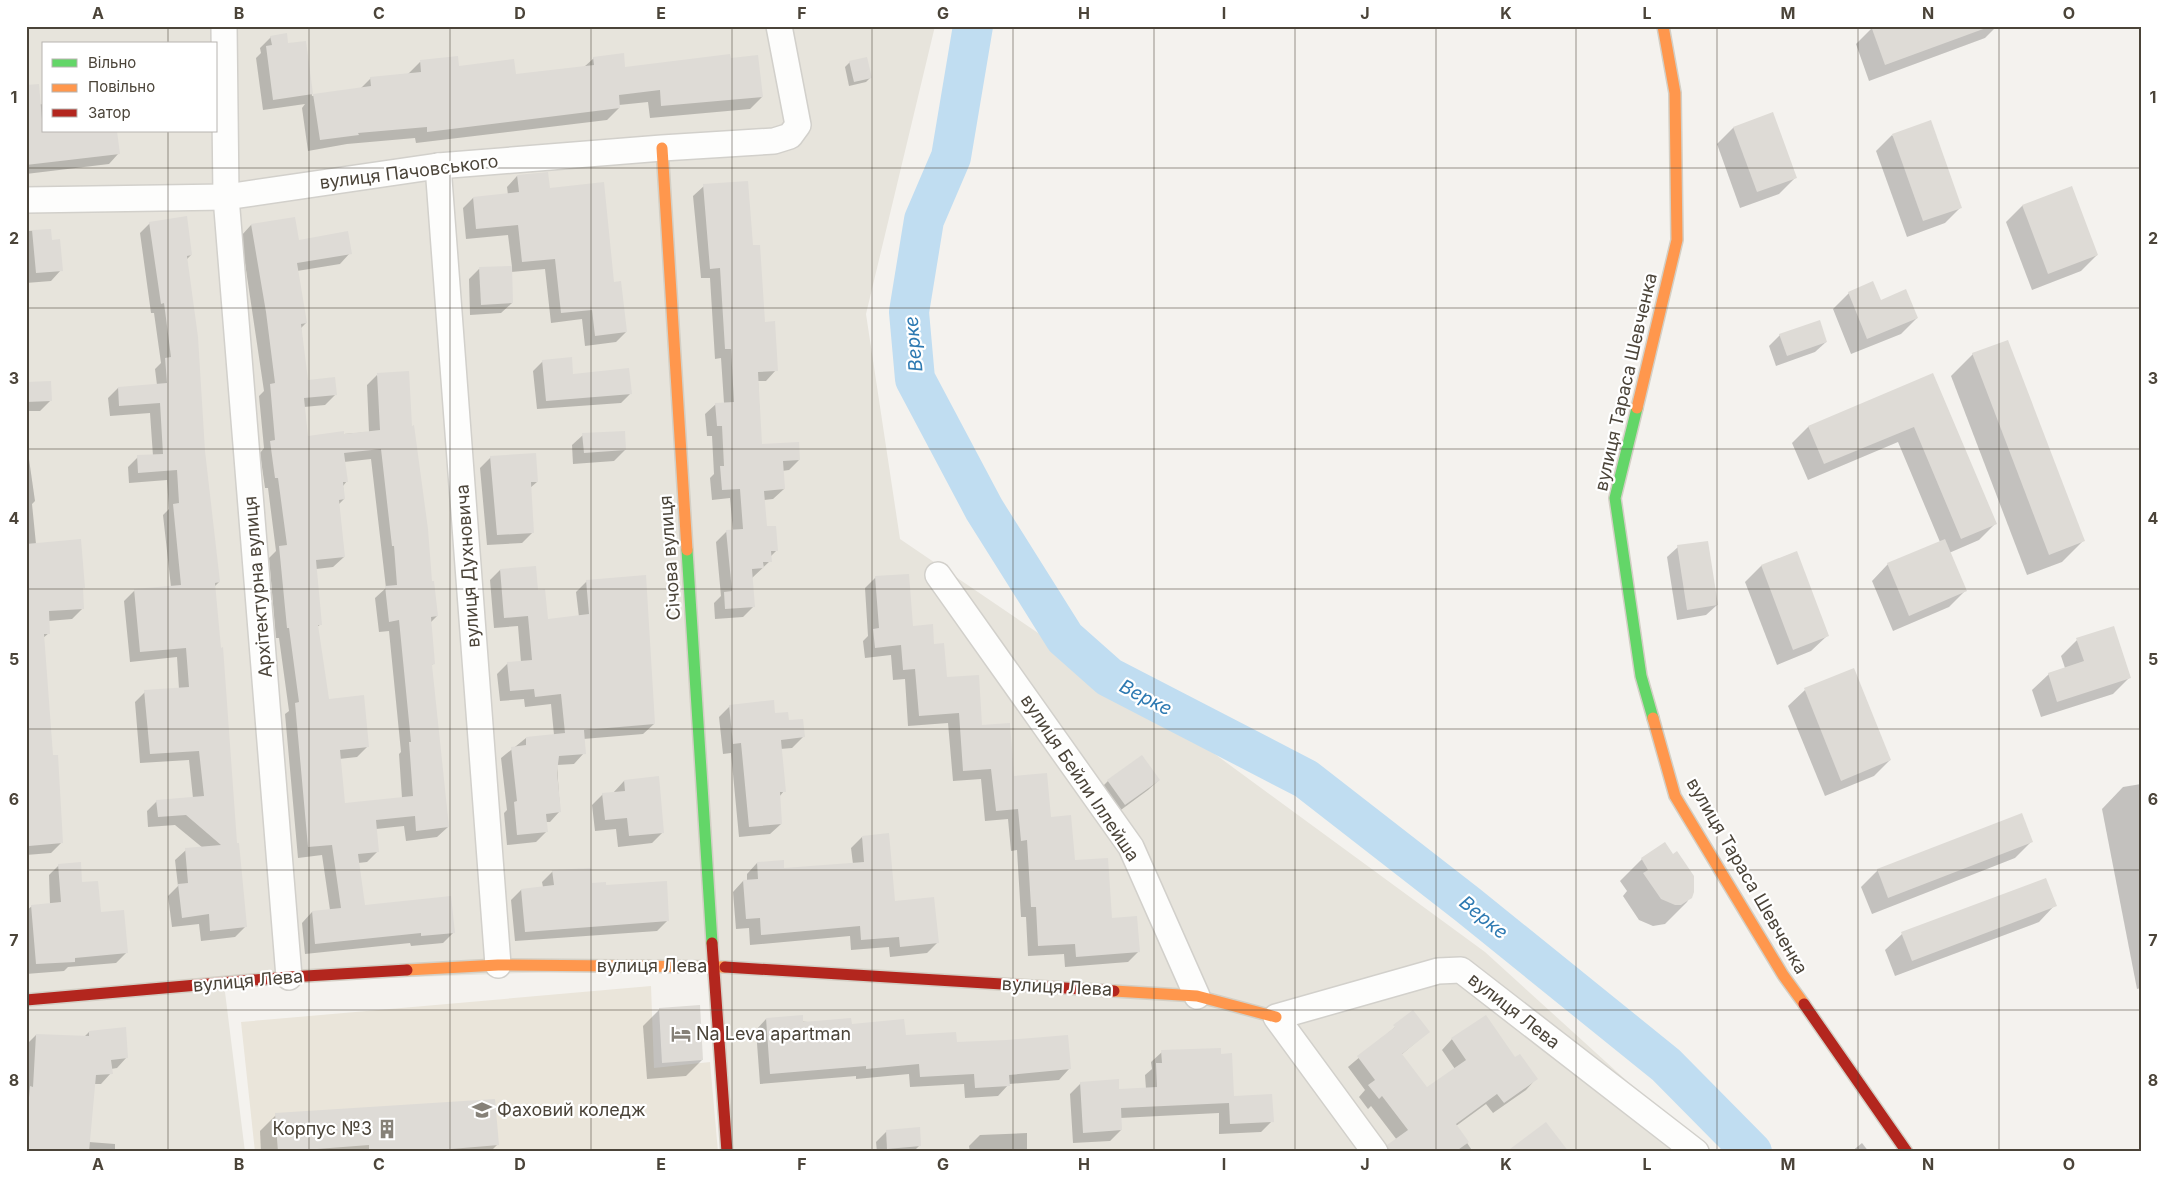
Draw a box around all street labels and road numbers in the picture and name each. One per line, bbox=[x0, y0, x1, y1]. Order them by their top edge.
street label: вулиця Пачовського bbox=[318, 150, 500, 193]
street label: вулиця Тараса Шевченка bbox=[1590, 271, 1661, 493]
street label: вулиця Духновича bbox=[451, 484, 484, 648]
street label: Архітектурна вулиця bbox=[239, 495, 276, 679]
street label: Січова вулиця bbox=[655, 495, 684, 621]
street label: вулиця Бейли Іллейша bbox=[1017, 690, 1144, 865]
street label: вулиця Тараса Шевченка bbox=[1683, 774, 1812, 978]
street label: вулиця Лева bbox=[597, 955, 707, 976]
street label: вулиця Лева bbox=[192, 965, 304, 996]
street label: вулиця Лева bbox=[1464, 968, 1564, 1053]
street label: вулиця Лева bbox=[1001, 973, 1113, 1000]

